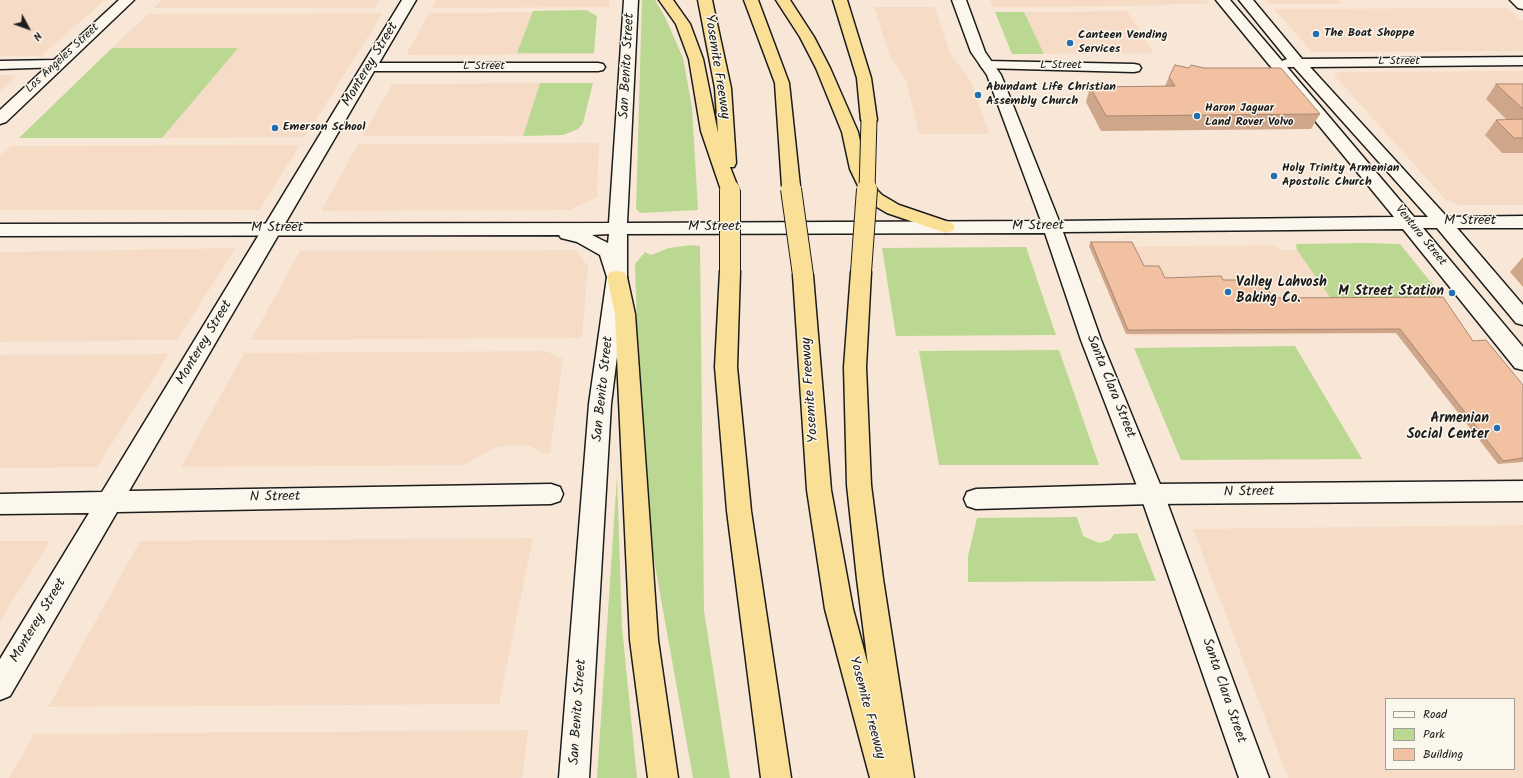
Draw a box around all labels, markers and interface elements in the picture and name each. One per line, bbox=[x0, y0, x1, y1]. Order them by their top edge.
north arrow bbox=[8, 8, 48, 48]
street label: San Benito Street bbox=[617, 13, 639, 119]
street label: Yosemite Freeway bbox=[699, 14, 733, 120]
street label: Monterey Street bbox=[339, 20, 403, 110]
street label: Los Angeles Street bbox=[23, 21, 103, 97]
text: N bbox=[28, 27, 46, 44]
place label: The Boat Shoppe bbox=[1324, 27, 1414, 41]
place label: Canteen Vending Services bbox=[1078, 29, 1167, 57]
marker: The Boat Shoppe bbox=[1311, 29, 1321, 39]
marker: Canteen Vending Services bbox=[1065, 38, 1075, 48]
street label: L Street bbox=[1378, 55, 1420, 69]
street label: L Street bbox=[1040, 59, 1082, 73]
street label: L Street bbox=[463, 60, 505, 74]
place label: Abundant Life Christian Assembly Church bbox=[986, 81, 1116, 109]
marker: Abundant Life Christian Assembly Church bbox=[973, 90, 983, 100]
place label: Haron Jaguar Land Rover Volvo bbox=[1205, 102, 1294, 130]
marker: Haron Jaguar Land Rover Volvo bbox=[1192, 111, 1202, 121]
place label: Emerson School bbox=[283, 121, 365, 135]
marker: Emerson School bbox=[270, 123, 280, 133]
place label: Holy Trinity Armenian Apostolic Church bbox=[1282, 162, 1399, 190]
marker: Holy Trinity Armenian Apostolic Church bbox=[1269, 171, 1279, 181]
street label: Ventura Street bbox=[1391, 203, 1449, 269]
street label: M Street bbox=[1444, 214, 1496, 230]
street label: M Street bbox=[1012, 218, 1064, 236]
street label: M Street bbox=[688, 220, 740, 236]
street label: M Street bbox=[251, 221, 303, 237]
place label: Valley Lahvosh Baking Co. bbox=[1236, 276, 1327, 308]
place label: M Street Station bbox=[1338, 285, 1444, 301]
marker: Valley Lahvosh Baking Co. bbox=[1223, 287, 1233, 297]
marker: M Street Station bbox=[1447, 288, 1457, 298]
street label: Monterey Street bbox=[173, 298, 237, 388]
street label: Santa Clara Street bbox=[1082, 333, 1138, 441]
street label: San Benito Street bbox=[590, 335, 618, 443]
street label: Yosemite Freeway bbox=[799, 337, 823, 443]
place label: Armenian Social Center bbox=[1407, 412, 1489, 444]
marker: Armenian Social Center bbox=[1492, 423, 1502, 433]
street label: N Street bbox=[1224, 484, 1274, 502]
street label: N Street bbox=[250, 489, 300, 507]
street label: Monterey Street bbox=[7, 576, 71, 666]
street label: Santa Clara Street bbox=[1197, 636, 1249, 746]
street label: Yosemite Freeway bbox=[844, 655, 888, 761]
street label: San Benito Street bbox=[567, 659, 591, 765]
legend bbox=[1385, 698, 1515, 770]
text: Road bbox=[1423, 705, 1447, 724]
text: Park bbox=[1423, 725, 1445, 744]
text: Building bbox=[1423, 745, 1463, 764]

